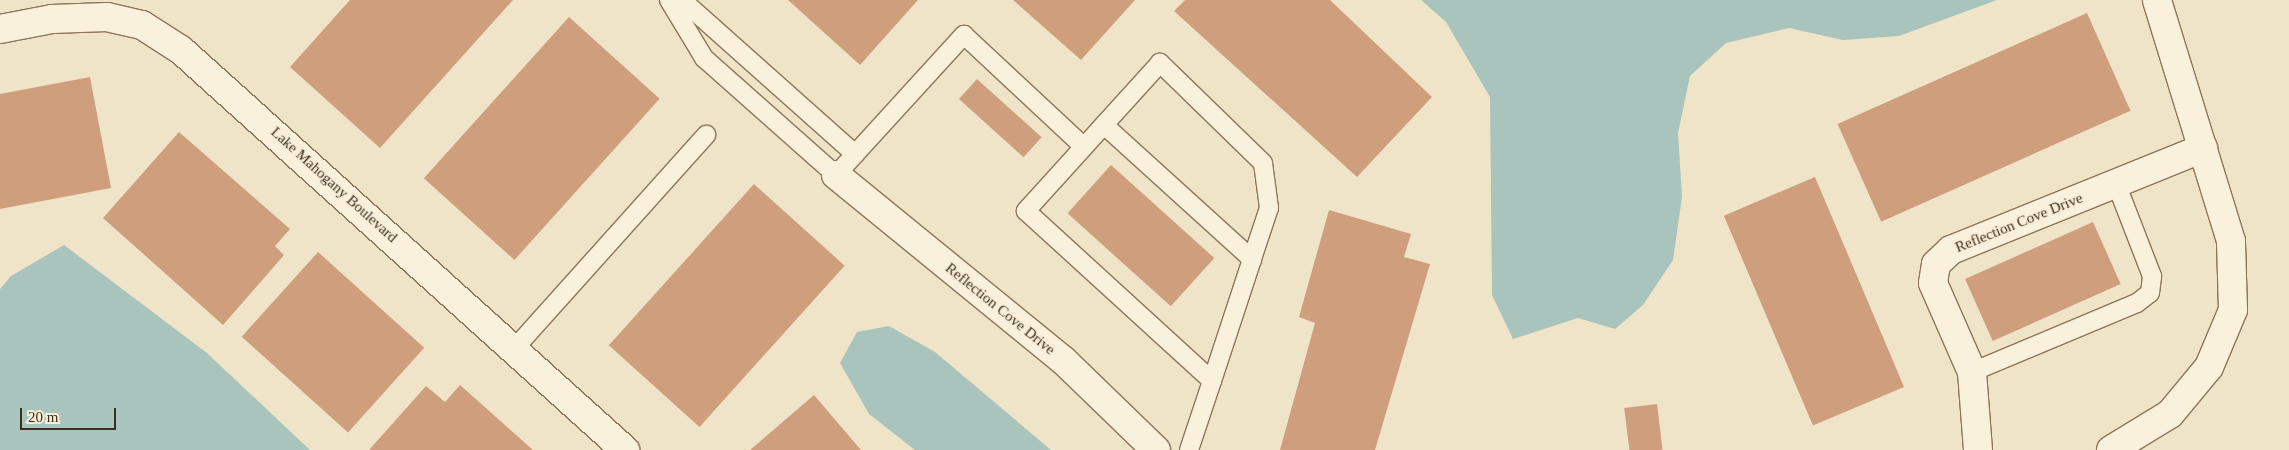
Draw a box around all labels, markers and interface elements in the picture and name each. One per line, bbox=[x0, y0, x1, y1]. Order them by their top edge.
street label: Lake Mahogany Boulevard bbox=[267, 123, 401, 247]
street label: Reflection Cove Drive bbox=[1953, 189, 2085, 257]
street label: Reflection Cove Drive bbox=[942, 259, 1058, 359]
scale bar bbox=[22, 398, 119, 430]
text: 20 m bbox=[28, 409, 58, 425]

